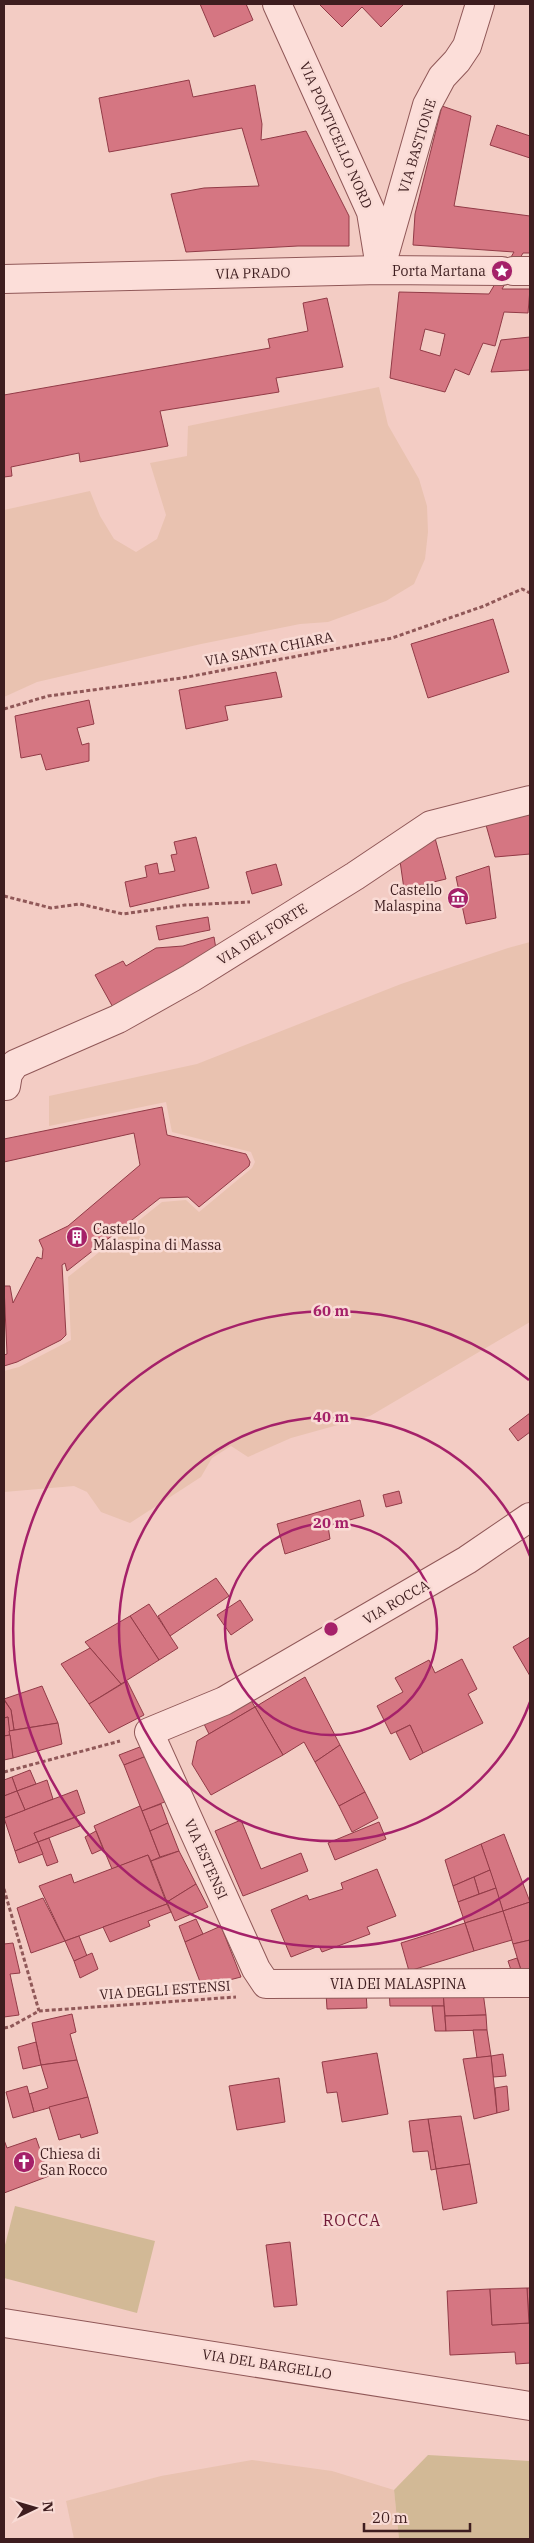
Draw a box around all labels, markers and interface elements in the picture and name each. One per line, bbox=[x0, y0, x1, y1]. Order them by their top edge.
street label: VIA PONTICELLO NORD bbox=[296, 59, 377, 211]
street label: VIA BASTIONE bbox=[394, 97, 440, 195]
place icon: Porta Martana bbox=[490, 259, 514, 283]
place label: Porta Martana bbox=[392, 262, 486, 280]
street label: VIA PRADO bbox=[215, 263, 291, 283]
street label: VIA SANTA CHIARA bbox=[203, 628, 335, 670]
place label: Castello Malaspina bbox=[374, 881, 442, 915]
museum icon: Castello Malaspina bbox=[446, 886, 470, 910]
street label: VIA DEL FORTE bbox=[213, 899, 311, 969]
place label: Castello Malaspina di Massa bbox=[93, 1220, 222, 1254]
building icon: Castello Malaspina di Massa bbox=[65, 1225, 89, 1249]
text: 60 m bbox=[313, 1301, 349, 1320]
text: 40 m bbox=[313, 1407, 349, 1426]
text: 20 m bbox=[313, 1513, 349, 1532]
street label: VIA ROCCA bbox=[360, 1576, 433, 1628]
centre of rings bbox=[322, 1620, 340, 1638]
street label: VIA ESTENSI bbox=[180, 1816, 232, 1902]
street label: VIA DEI MALASPINA bbox=[330, 1975, 466, 1993]
street label: VIA DEGLI ESTENSI bbox=[99, 1976, 231, 2004]
place label: Chiesa di San Rocco bbox=[40, 2145, 107, 2179]
church icon: Chiesa di San Rocco bbox=[12, 2150, 36, 2174]
district label: ROCCA bbox=[323, 2210, 381, 2230]
street label: VIA DEL BARGELLO bbox=[201, 2345, 333, 2383]
north arrow bbox=[10, 2483, 60, 2533]
scale bar bbox=[364, 2500, 470, 2532]
text: N bbox=[39, 2501, 57, 2513]
text: 20 m bbox=[372, 2508, 408, 2527]

